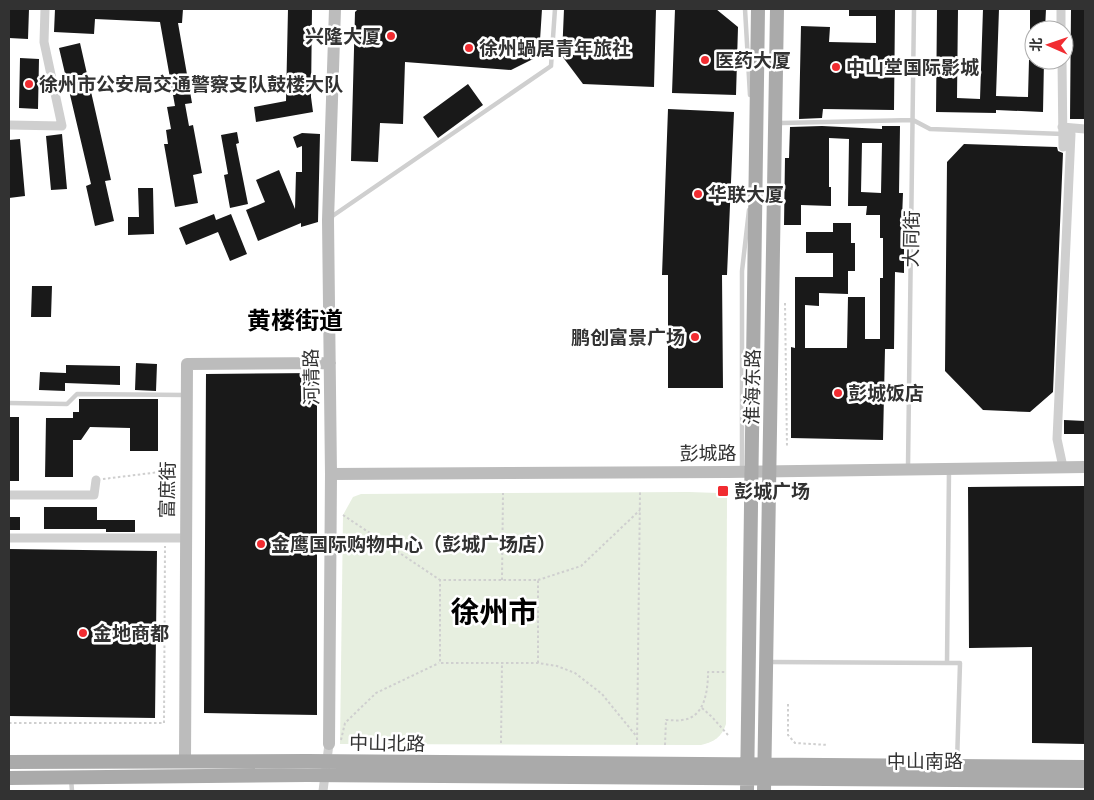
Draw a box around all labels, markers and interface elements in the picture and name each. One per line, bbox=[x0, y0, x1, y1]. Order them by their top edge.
north arrow bbox=[1024, 20, 1074, 70]
place label: 兴隆大厦 bbox=[305, 21, 381, 50]
marker: 兴隆大厦 bbox=[385, 30, 397, 42]
place label: 徐州蝸居青年旅社 bbox=[479, 33, 631, 62]
text: 北 bbox=[1025, 37, 1046, 52]
marker: 徐州蝸居青年旅社 bbox=[463, 42, 475, 54]
place label: 医药大厦 bbox=[715, 45, 791, 74]
place label: 中山堂国际影城 bbox=[846, 52, 979, 81]
marker: 医药大厦 bbox=[699, 54, 711, 66]
marker: 中山堂国际影城 bbox=[830, 61, 842, 73]
place label: 徐州市公安局交通警察支队鼓楼大队 bbox=[39, 69, 343, 98]
marker: 徐州市公安局交通警察支队鼓楼大队 bbox=[23, 78, 35, 90]
place label: 华联大厦 bbox=[708, 179, 784, 208]
marker: 华联大厦 bbox=[692, 188, 704, 200]
street label: 大同街 bbox=[896, 210, 925, 268]
district label: 黄楼街道 bbox=[247, 302, 343, 338]
place label: 鹏创富景广场 bbox=[571, 322, 685, 351]
marker: 鹏创富景广场 bbox=[689, 331, 701, 343]
street label: 河清路 bbox=[296, 348, 325, 406]
street label: 淮海东路 bbox=[736, 349, 767, 425]
place label: 彭城饭店 bbox=[848, 378, 924, 407]
marker: 彭城饭店 bbox=[832, 387, 844, 399]
street label: 彭城路 bbox=[679, 438, 737, 467]
street label: 富庶街 bbox=[152, 461, 181, 519]
place label: 彭城广场 bbox=[734, 476, 810, 505]
marker: 彭城广场 bbox=[716, 484, 730, 498]
place label: 金鹰国际购物中心（彭城广场店） bbox=[271, 529, 556, 558]
marker: 金鹰国际购物中心（彭城广场店） bbox=[255, 538, 267, 550]
district label: 徐州市 bbox=[450, 589, 538, 633]
place label: 金地商都 bbox=[93, 618, 169, 647]
marker: 金地商都 bbox=[77, 627, 89, 639]
street label: 中山北路 bbox=[349, 727, 425, 758]
street label: 中山南路 bbox=[887, 746, 963, 775]

